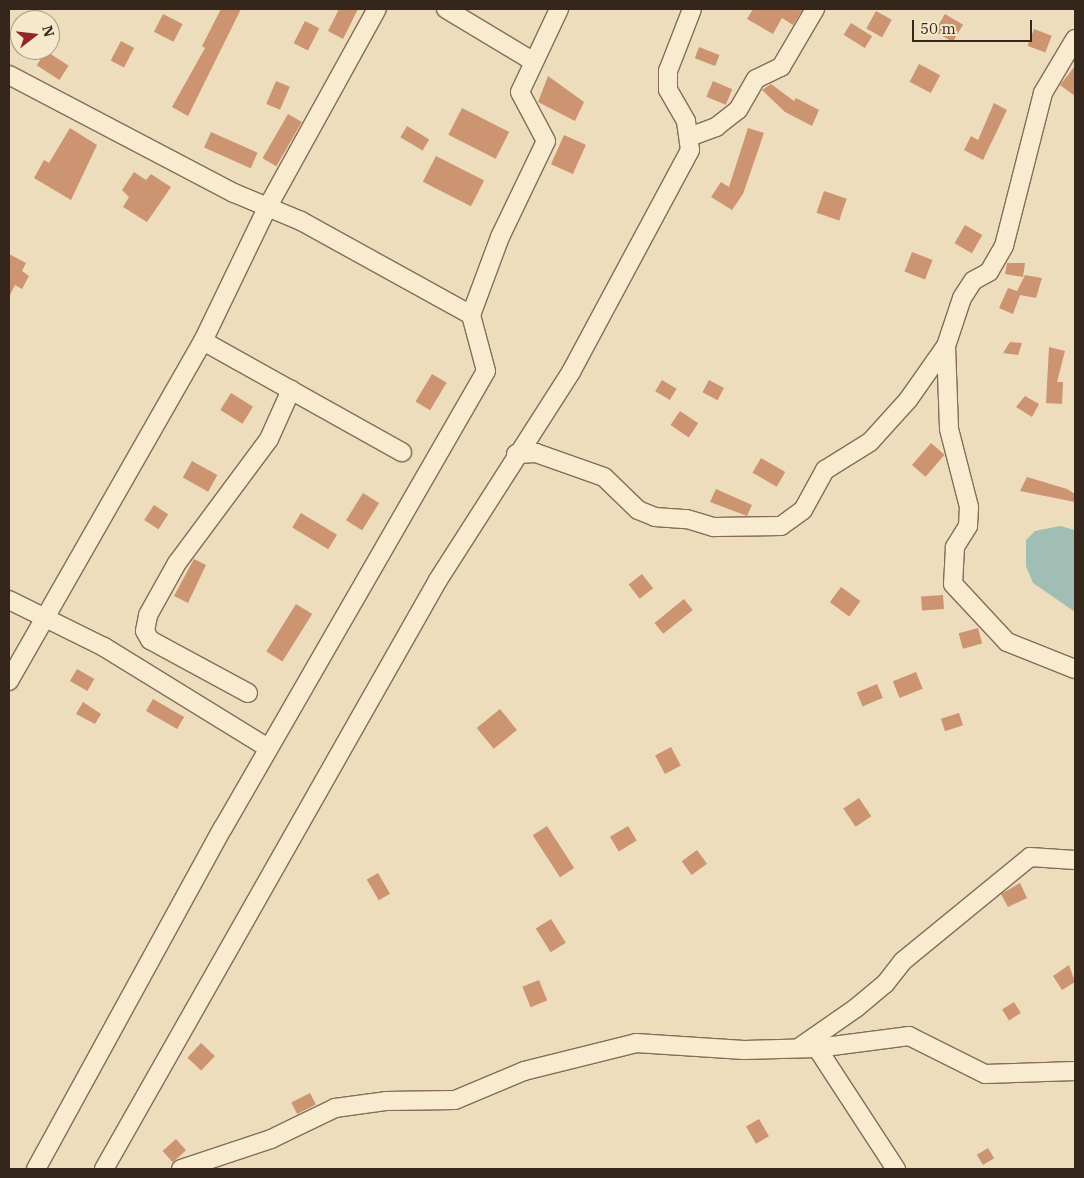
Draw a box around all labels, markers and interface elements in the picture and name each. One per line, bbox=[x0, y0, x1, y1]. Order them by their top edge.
north arrow bbox=[10, 10, 60, 60]
scale bar bbox=[914, 10, 1034, 42]
text: 50 m bbox=[920, 19, 956, 38]
text: N bbox=[38, 23, 59, 39]

